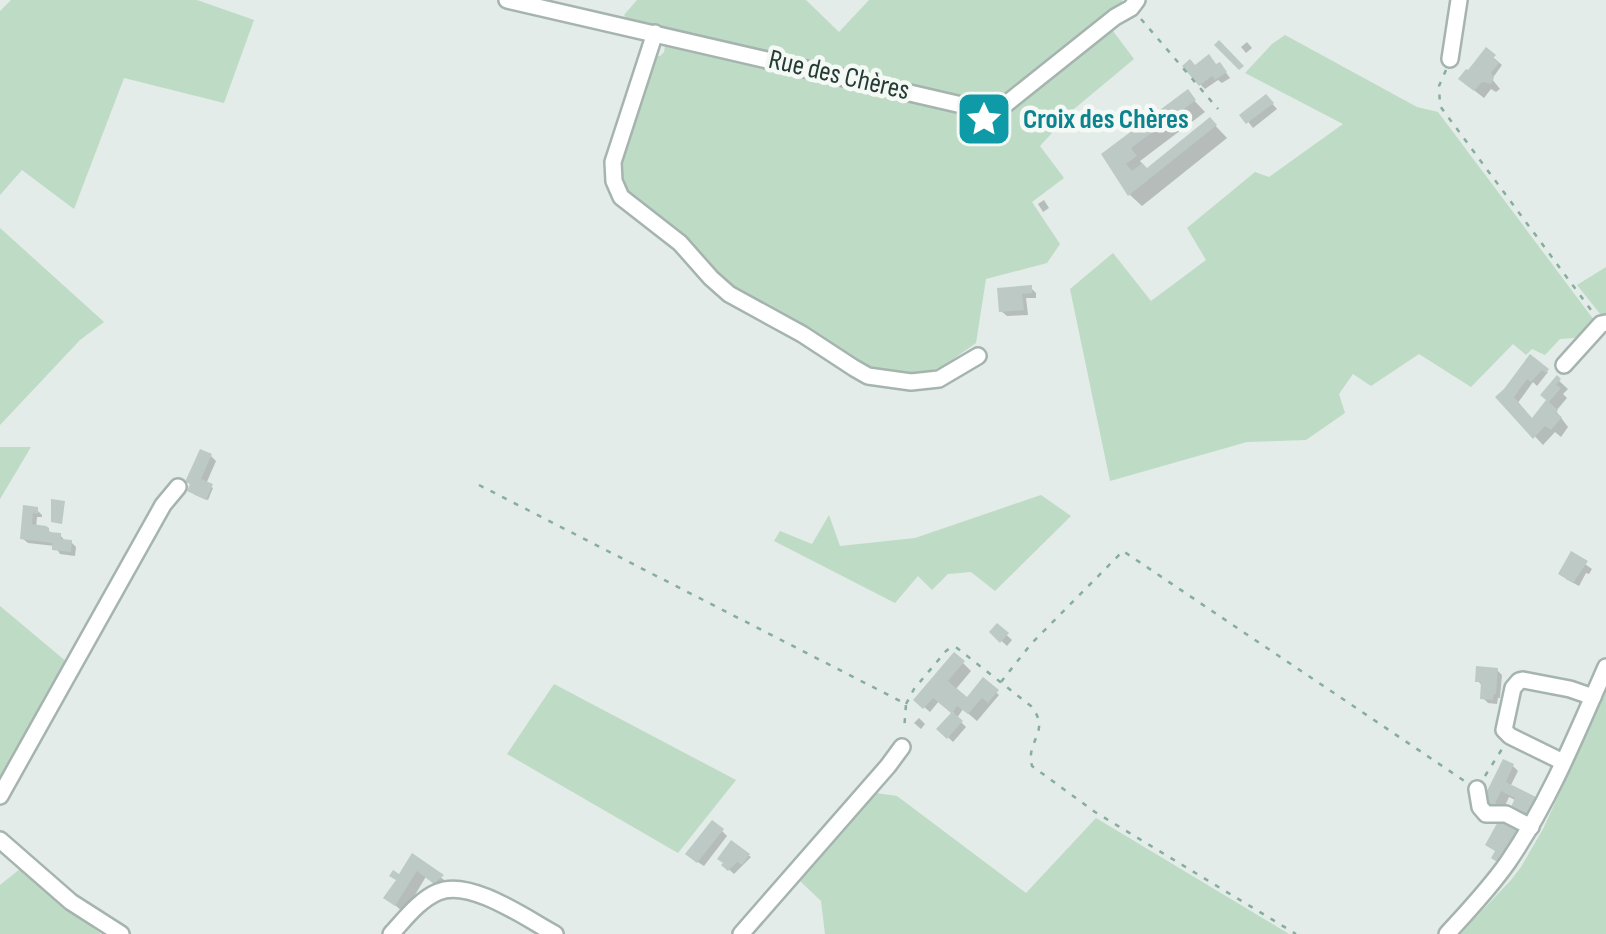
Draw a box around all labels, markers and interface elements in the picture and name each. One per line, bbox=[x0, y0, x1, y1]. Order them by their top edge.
street label: Rue des Chères bbox=[765, 43, 913, 107]
place icon: Croix des Chères bbox=[954, 89, 1014, 149]
place label: Croix des Chères bbox=[1023, 103, 1189, 136]

